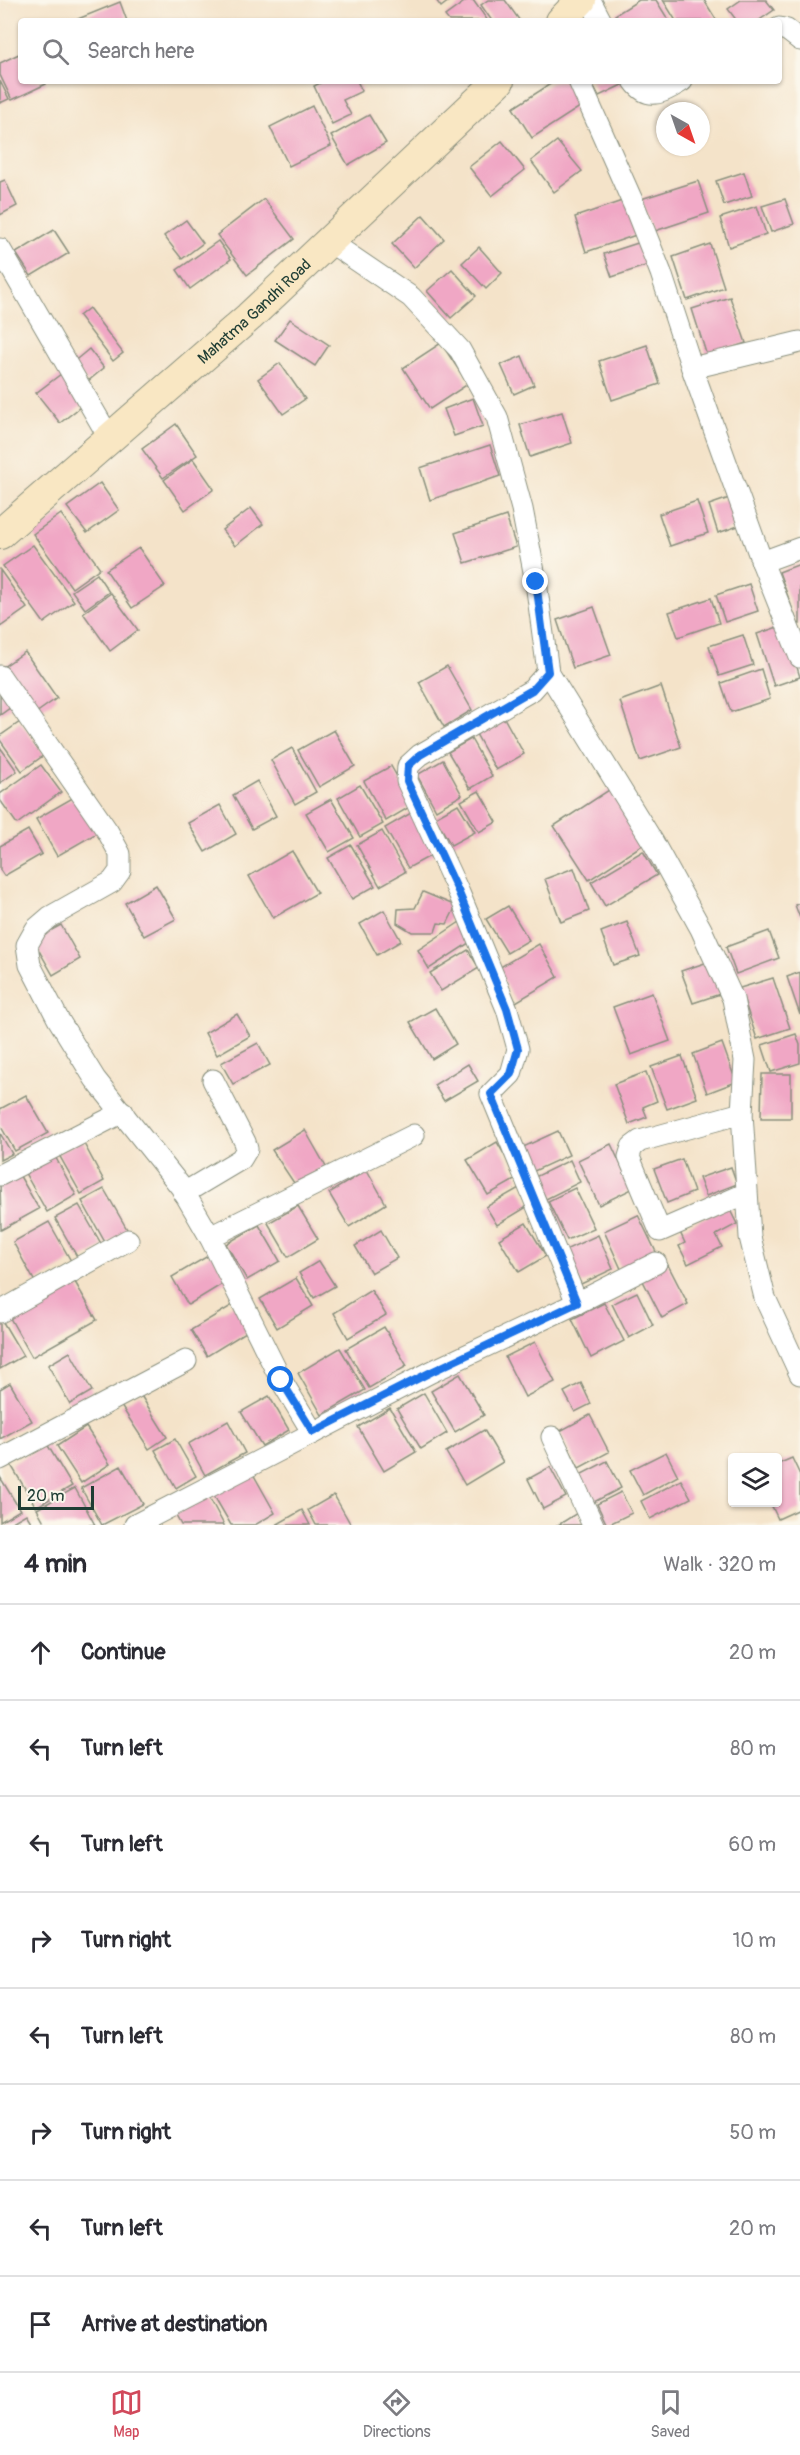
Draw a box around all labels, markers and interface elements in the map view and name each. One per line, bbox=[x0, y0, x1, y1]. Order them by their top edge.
search box bbox=[18, 18, 782, 84]
icon: search bbox=[39, 35, 72, 68]
text: Search here bbox=[87, 37, 194, 65]
north arrow bbox=[656, 102, 710, 156]
street label: Mahatma Gandhi Road bbox=[194, 255, 316, 368]
route end bbox=[522, 568, 548, 594]
route start bbox=[267, 1366, 293, 1392]
map controls bbox=[728, 1453, 782, 1507]
button: layers bbox=[728, 1453, 782, 1507]
scale bar bbox=[18, 1483, 94, 1510]
text: 20 m bbox=[27, 1486, 65, 1506]
text: 4 min bbox=[24, 1548, 87, 1580]
text: Walk · 320 m bbox=[663, 1552, 776, 1577]
icon: ahead bbox=[24, 1636, 57, 1669]
text: Continue bbox=[81, 1638, 165, 1666]
text: 20 m bbox=[729, 1640, 776, 1665]
icon: left bbox=[24, 1732, 57, 1765]
text: Turn left bbox=[81, 1734, 163, 1762]
text: 80 m bbox=[730, 1736, 776, 1761]
icon: left bbox=[24, 1828, 57, 1861]
text: Turn left bbox=[81, 1830, 163, 1858]
text: 60 m bbox=[729, 1832, 776, 1857]
icon: right bbox=[24, 1924, 57, 1957]
text: Turn right bbox=[81, 1926, 171, 1954]
text: 10 m bbox=[732, 1928, 776, 1953]
icon: left bbox=[24, 2020, 57, 2053]
text: Turn left bbox=[81, 2022, 163, 2050]
text: 80 m bbox=[730, 2024, 776, 2049]
icon: right bbox=[24, 2116, 57, 2149]
text: Turn right bbox=[81, 2118, 171, 2146]
text: 50 m bbox=[729, 2120, 776, 2145]
icon: left bbox=[24, 2212, 57, 2245]
text: Turn left bbox=[81, 2214, 163, 2242]
text: 20 m bbox=[729, 2216, 776, 2241]
icon: arrive bbox=[24, 2308, 57, 2341]
text: Arrive at destination bbox=[81, 2310, 267, 2338]
tab: Map bbox=[110, 2386, 143, 2442]
tab: Directions bbox=[363, 2386, 431, 2442]
tab: Saved bbox=[650, 2386, 690, 2442]

